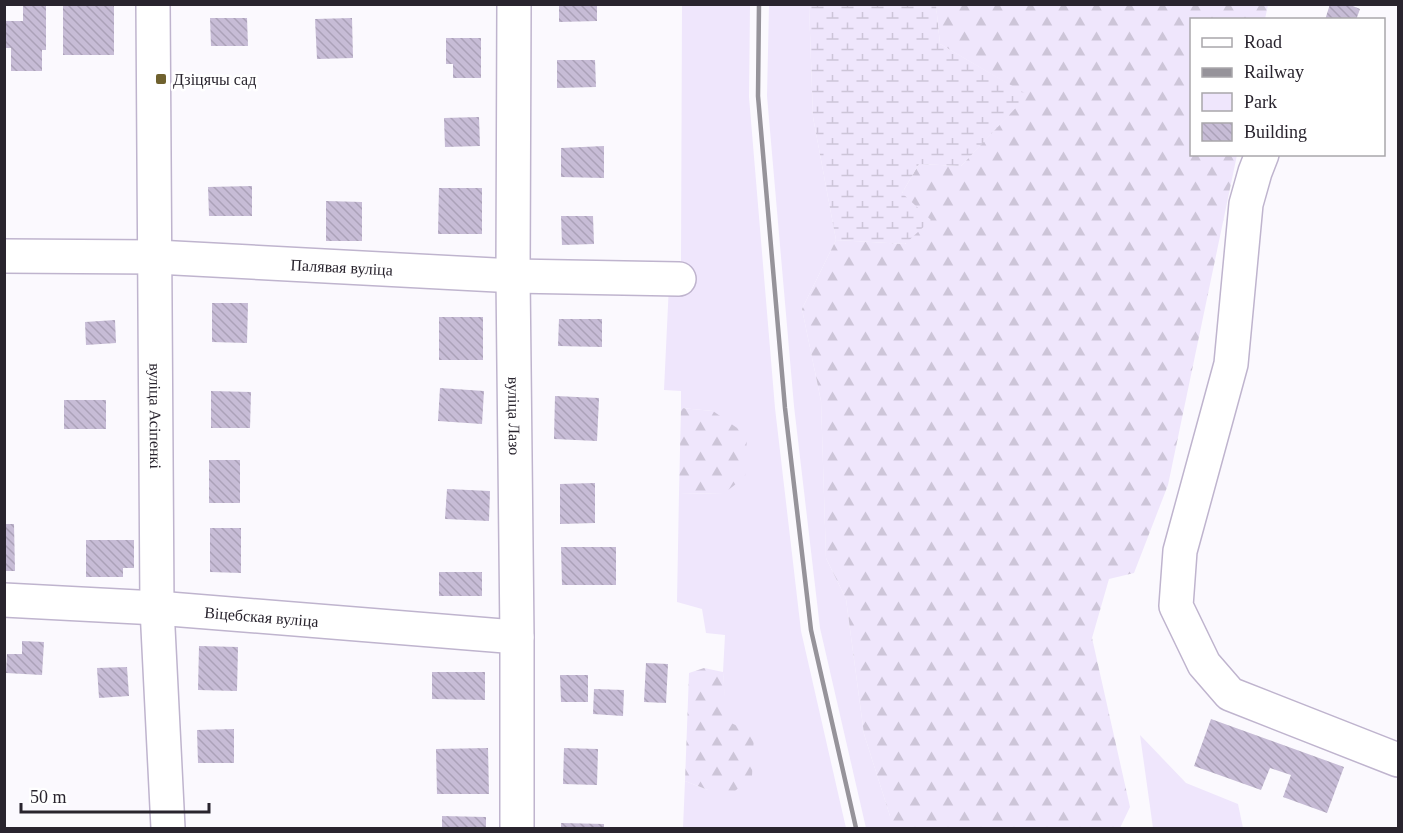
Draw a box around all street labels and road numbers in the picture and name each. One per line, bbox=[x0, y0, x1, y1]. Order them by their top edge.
street label: Палявая вуліца bbox=[290, 256, 393, 279]
street label: вуліца Асіпенкі bbox=[145, 363, 164, 469]
street label: вуліца Лазо bbox=[504, 377, 523, 455]
street label: Віцебская вуліца bbox=[204, 604, 319, 630]

